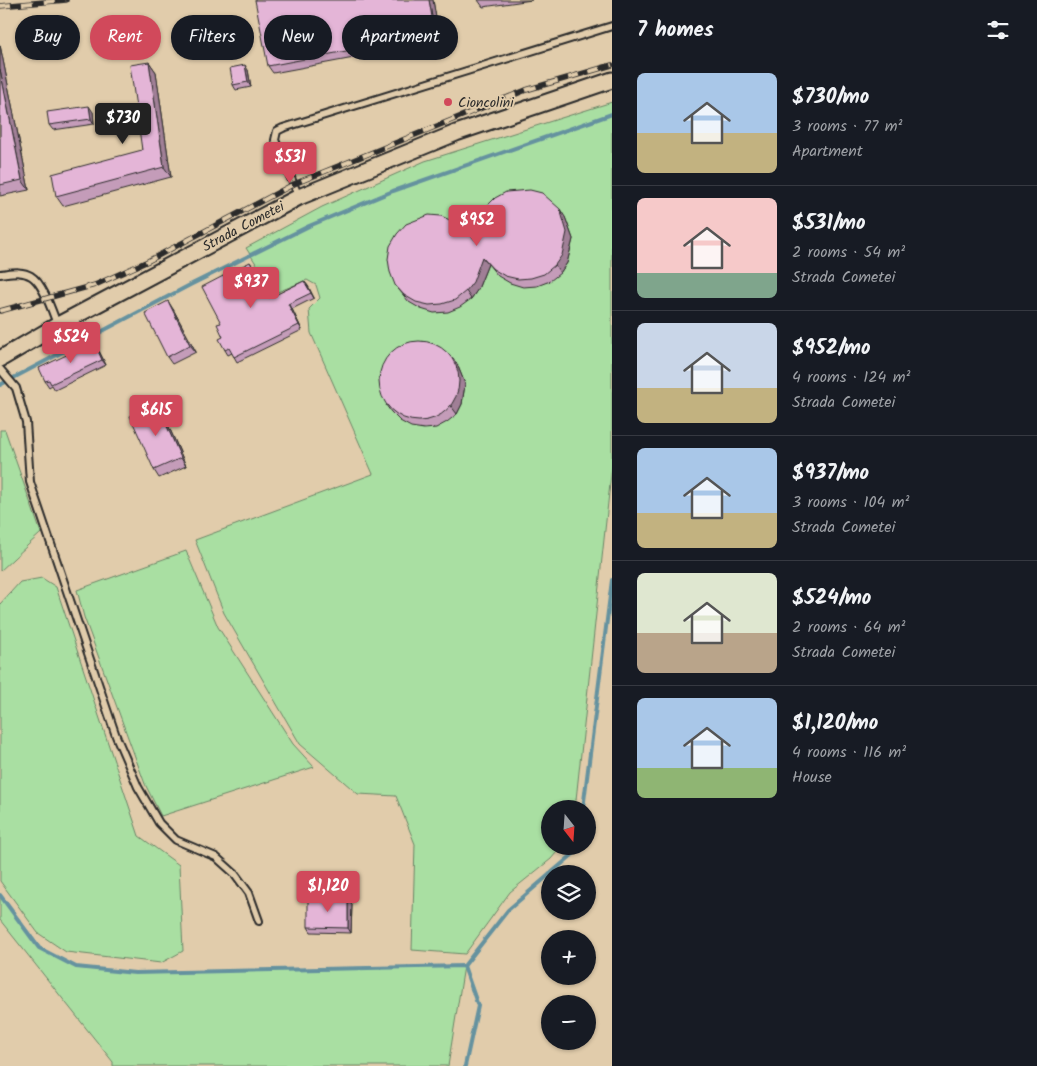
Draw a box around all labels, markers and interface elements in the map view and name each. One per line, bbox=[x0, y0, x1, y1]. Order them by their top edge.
text: 7 homes bbox=[637, 14, 714, 47]
chip: Buy bbox=[15, 15, 80, 60]
chip: Rent bbox=[90, 15, 161, 60]
chip: Filters bbox=[171, 15, 254, 60]
chip: New bbox=[264, 15, 332, 60]
chip: Apartment bbox=[342, 15, 458, 60]
icon: filters bbox=[984, 16, 1012, 44]
text: $730/mo bbox=[792, 81, 869, 114]
place label: Cioncolini bbox=[458, 92, 514, 114]
icon: home bbox=[677, 93, 737, 153]
marker: Cioncolini bbox=[442, 96, 454, 108]
pin: $730 bbox=[93, 102, 153, 145]
text: $730 bbox=[106, 106, 140, 131]
text: 3 rooms · 77 m² bbox=[792, 114, 902, 139]
text: Apartment bbox=[792, 139, 863, 164]
pin: $531 bbox=[260, 142, 320, 184]
text: $531 bbox=[274, 145, 306, 170]
street label: Strada Cometei bbox=[198, 196, 289, 258]
pin: $952 bbox=[447, 204, 507, 247]
text: $531/mo bbox=[792, 207, 866, 240]
text: $952 bbox=[460, 208, 495, 233]
icon: home bbox=[677, 218, 737, 278]
text: 2 rooms · 54 m² bbox=[792, 240, 905, 265]
text: Strada Cometei bbox=[792, 265, 895, 290]
pin: $937 bbox=[221, 266, 281, 309]
text: $937 bbox=[234, 270, 268, 295]
pin: $524 bbox=[41, 322, 101, 364]
text: $524 bbox=[53, 325, 89, 350]
text: $952/mo bbox=[792, 332, 871, 365]
icon: home bbox=[677, 343, 737, 403]
text: 4 rooms · 124 m² bbox=[792, 365, 910, 390]
text: Strada Cometei bbox=[792, 390, 895, 415]
pin: $615 bbox=[126, 394, 186, 437]
text: $615 bbox=[140, 398, 172, 423]
text: $937/mo bbox=[792, 457, 869, 490]
icon: home bbox=[677, 468, 737, 528]
text: 3 rooms · 104 m² bbox=[792, 490, 909, 515]
text: Strada Cometei bbox=[792, 515, 895, 540]
text: $524/mo bbox=[792, 582, 871, 615]
icon: home bbox=[677, 593, 737, 653]
text: 2 rooms · 64 m² bbox=[792, 615, 905, 640]
text: Strada Cometei bbox=[792, 640, 895, 665]
text: $1,120/mo bbox=[792, 707, 878, 740]
icon: home bbox=[677, 718, 737, 778]
text: 4 rooms · 116 m² bbox=[792, 740, 906, 765]
text: House bbox=[792, 765, 832, 790]
north arrow bbox=[541, 800, 596, 855]
map controls bbox=[541, 800, 596, 1050]
button: layers bbox=[541, 865, 596, 920]
pin: $1,120 bbox=[287, 870, 369, 913]
text: $1,120 bbox=[308, 874, 348, 899]
button: + bbox=[541, 930, 596, 985]
button: − bbox=[541, 995, 596, 1050]

